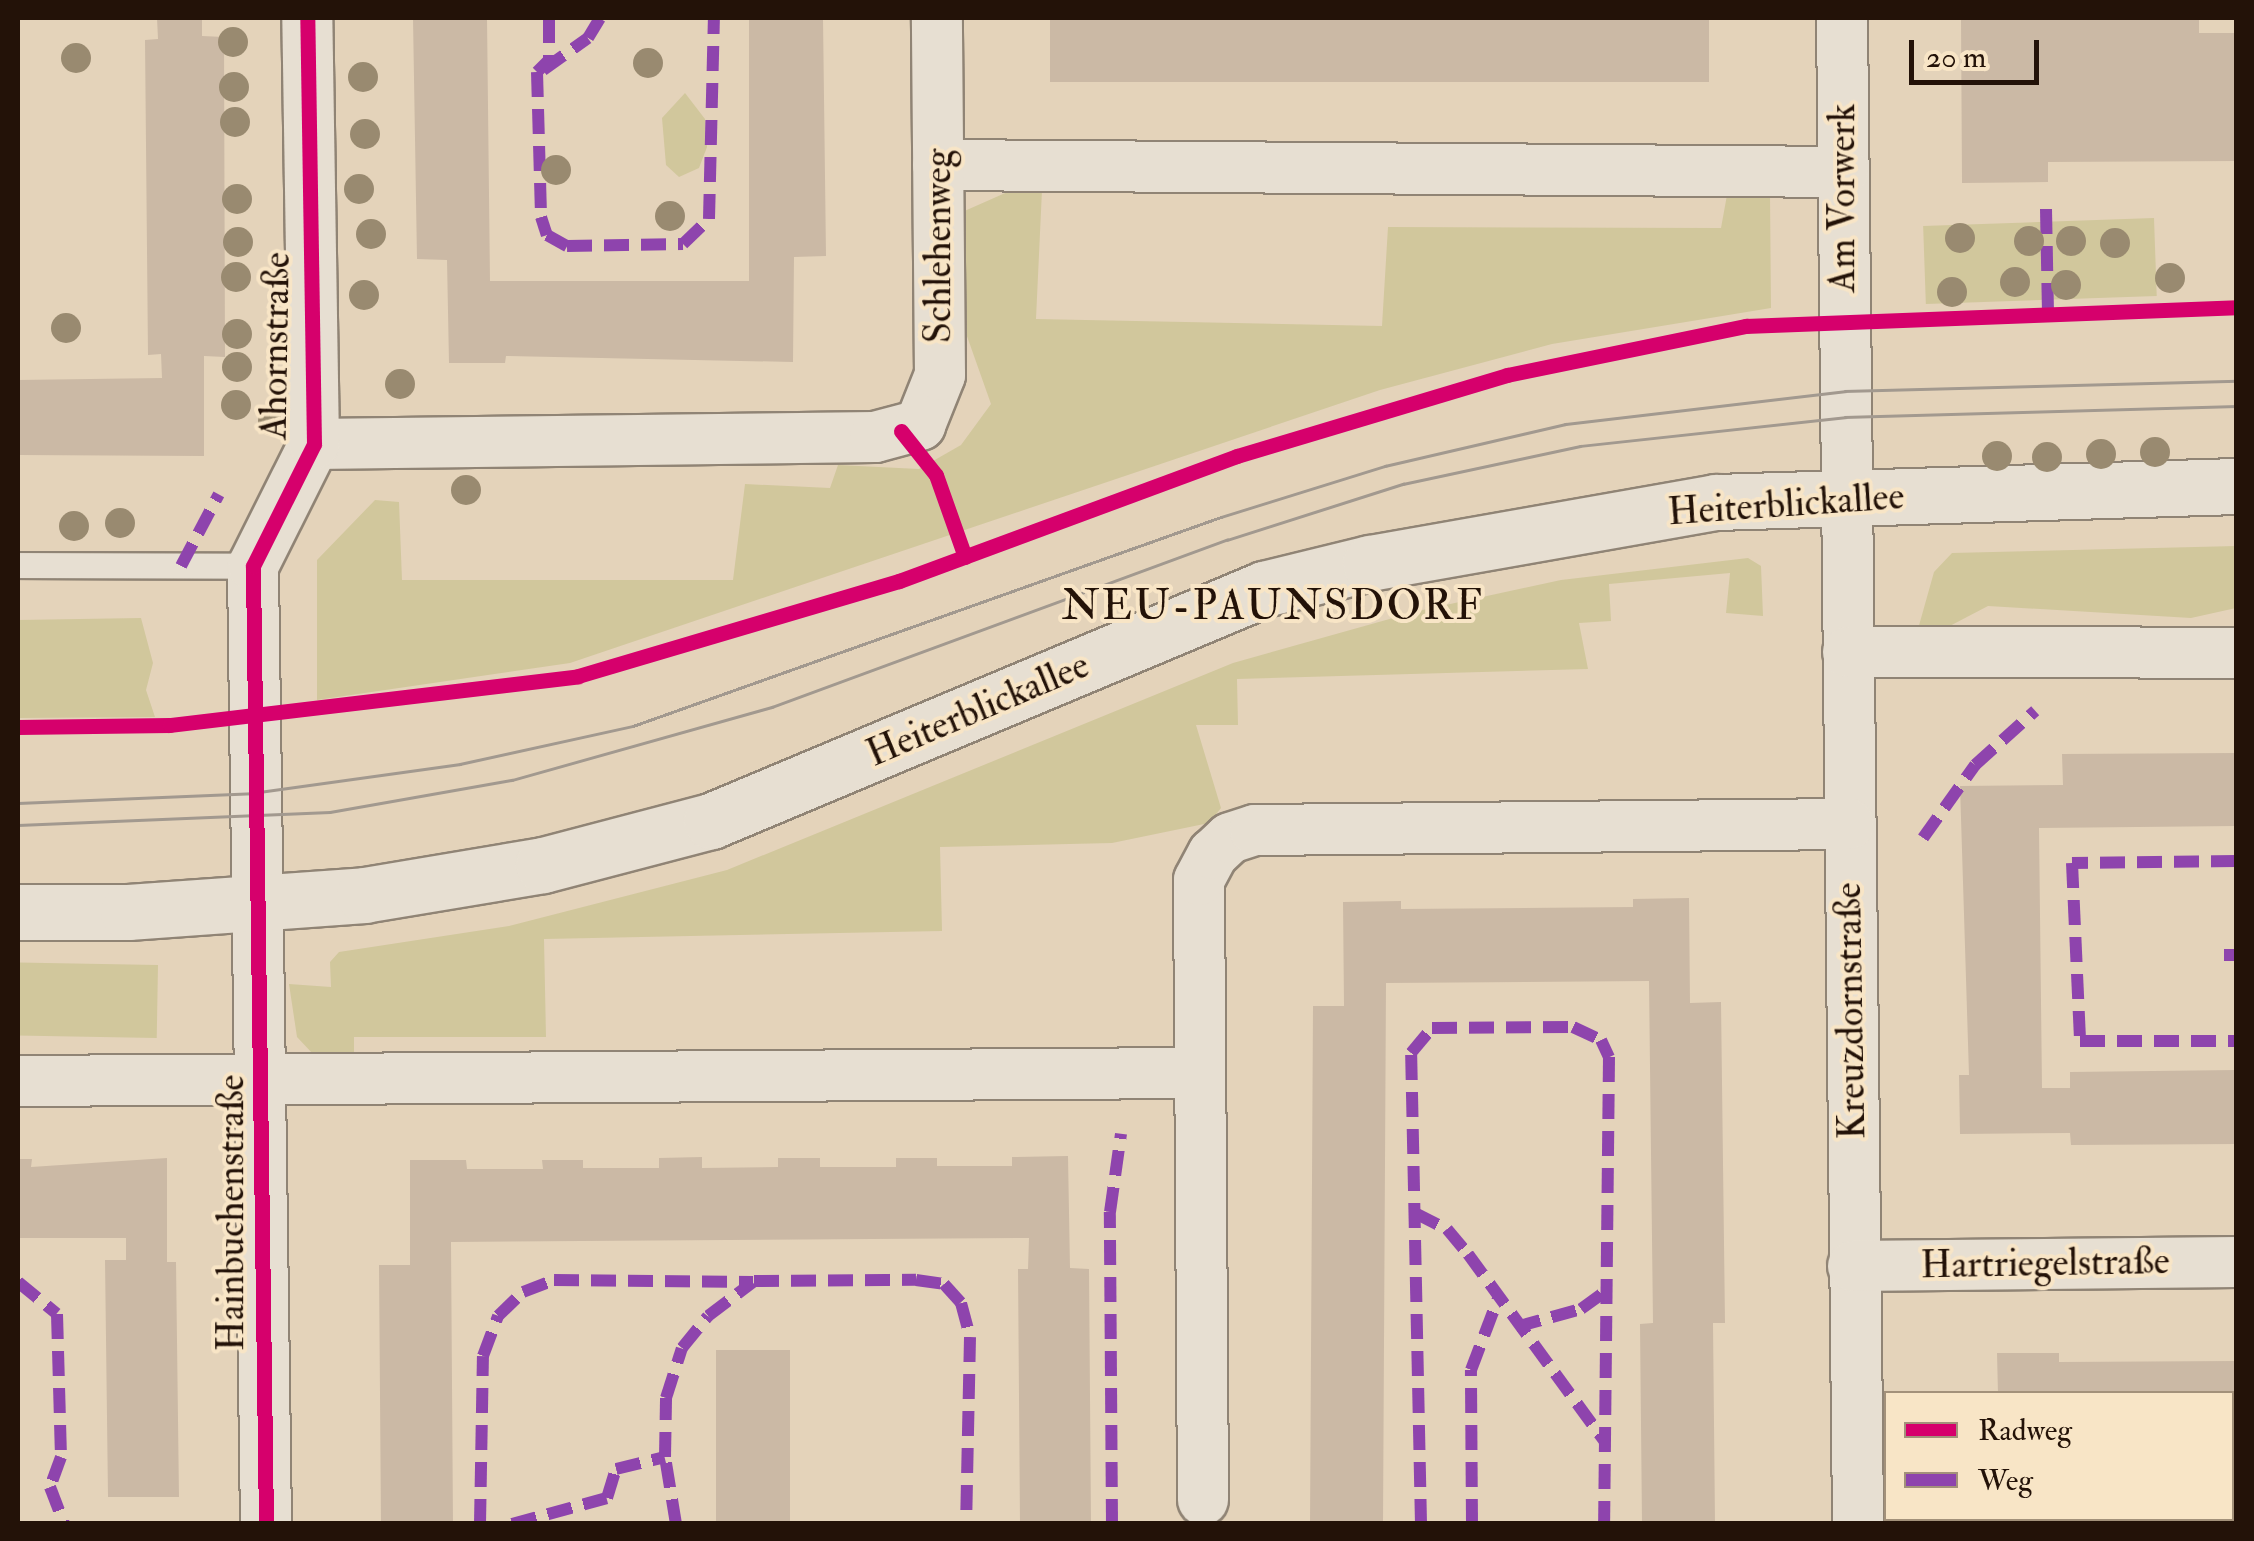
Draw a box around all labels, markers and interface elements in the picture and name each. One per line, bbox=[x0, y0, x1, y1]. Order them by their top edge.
scale bar bbox=[1914, 20, 2044, 82]
text: 20 m bbox=[1926, 39, 1986, 76]
street label: Am Vorwerk bbox=[1820, 103, 1866, 293]
street label: Schlehenweg bbox=[916, 149, 962, 343]
street label: Ahornstraße bbox=[252, 252, 300, 440]
street label: Heiterblickallee bbox=[1666, 474, 1906, 536]
district label: NEU-PAUNSDORF bbox=[1062, 581, 1484, 631]
street label: Heiterblickallee bbox=[860, 643, 1096, 777]
street label: Kreuzdornstraße bbox=[1826, 882, 1876, 1140]
street label: Hainbuchenstraße bbox=[209, 1075, 255, 1351]
street label: Hartriegelstraße bbox=[1920, 1239, 2170, 1289]
legend bbox=[1884, 1391, 2234, 1521]
text: Radweg bbox=[1978, 1412, 2072, 1449]
text: Weg bbox=[1978, 1462, 2033, 1499]

